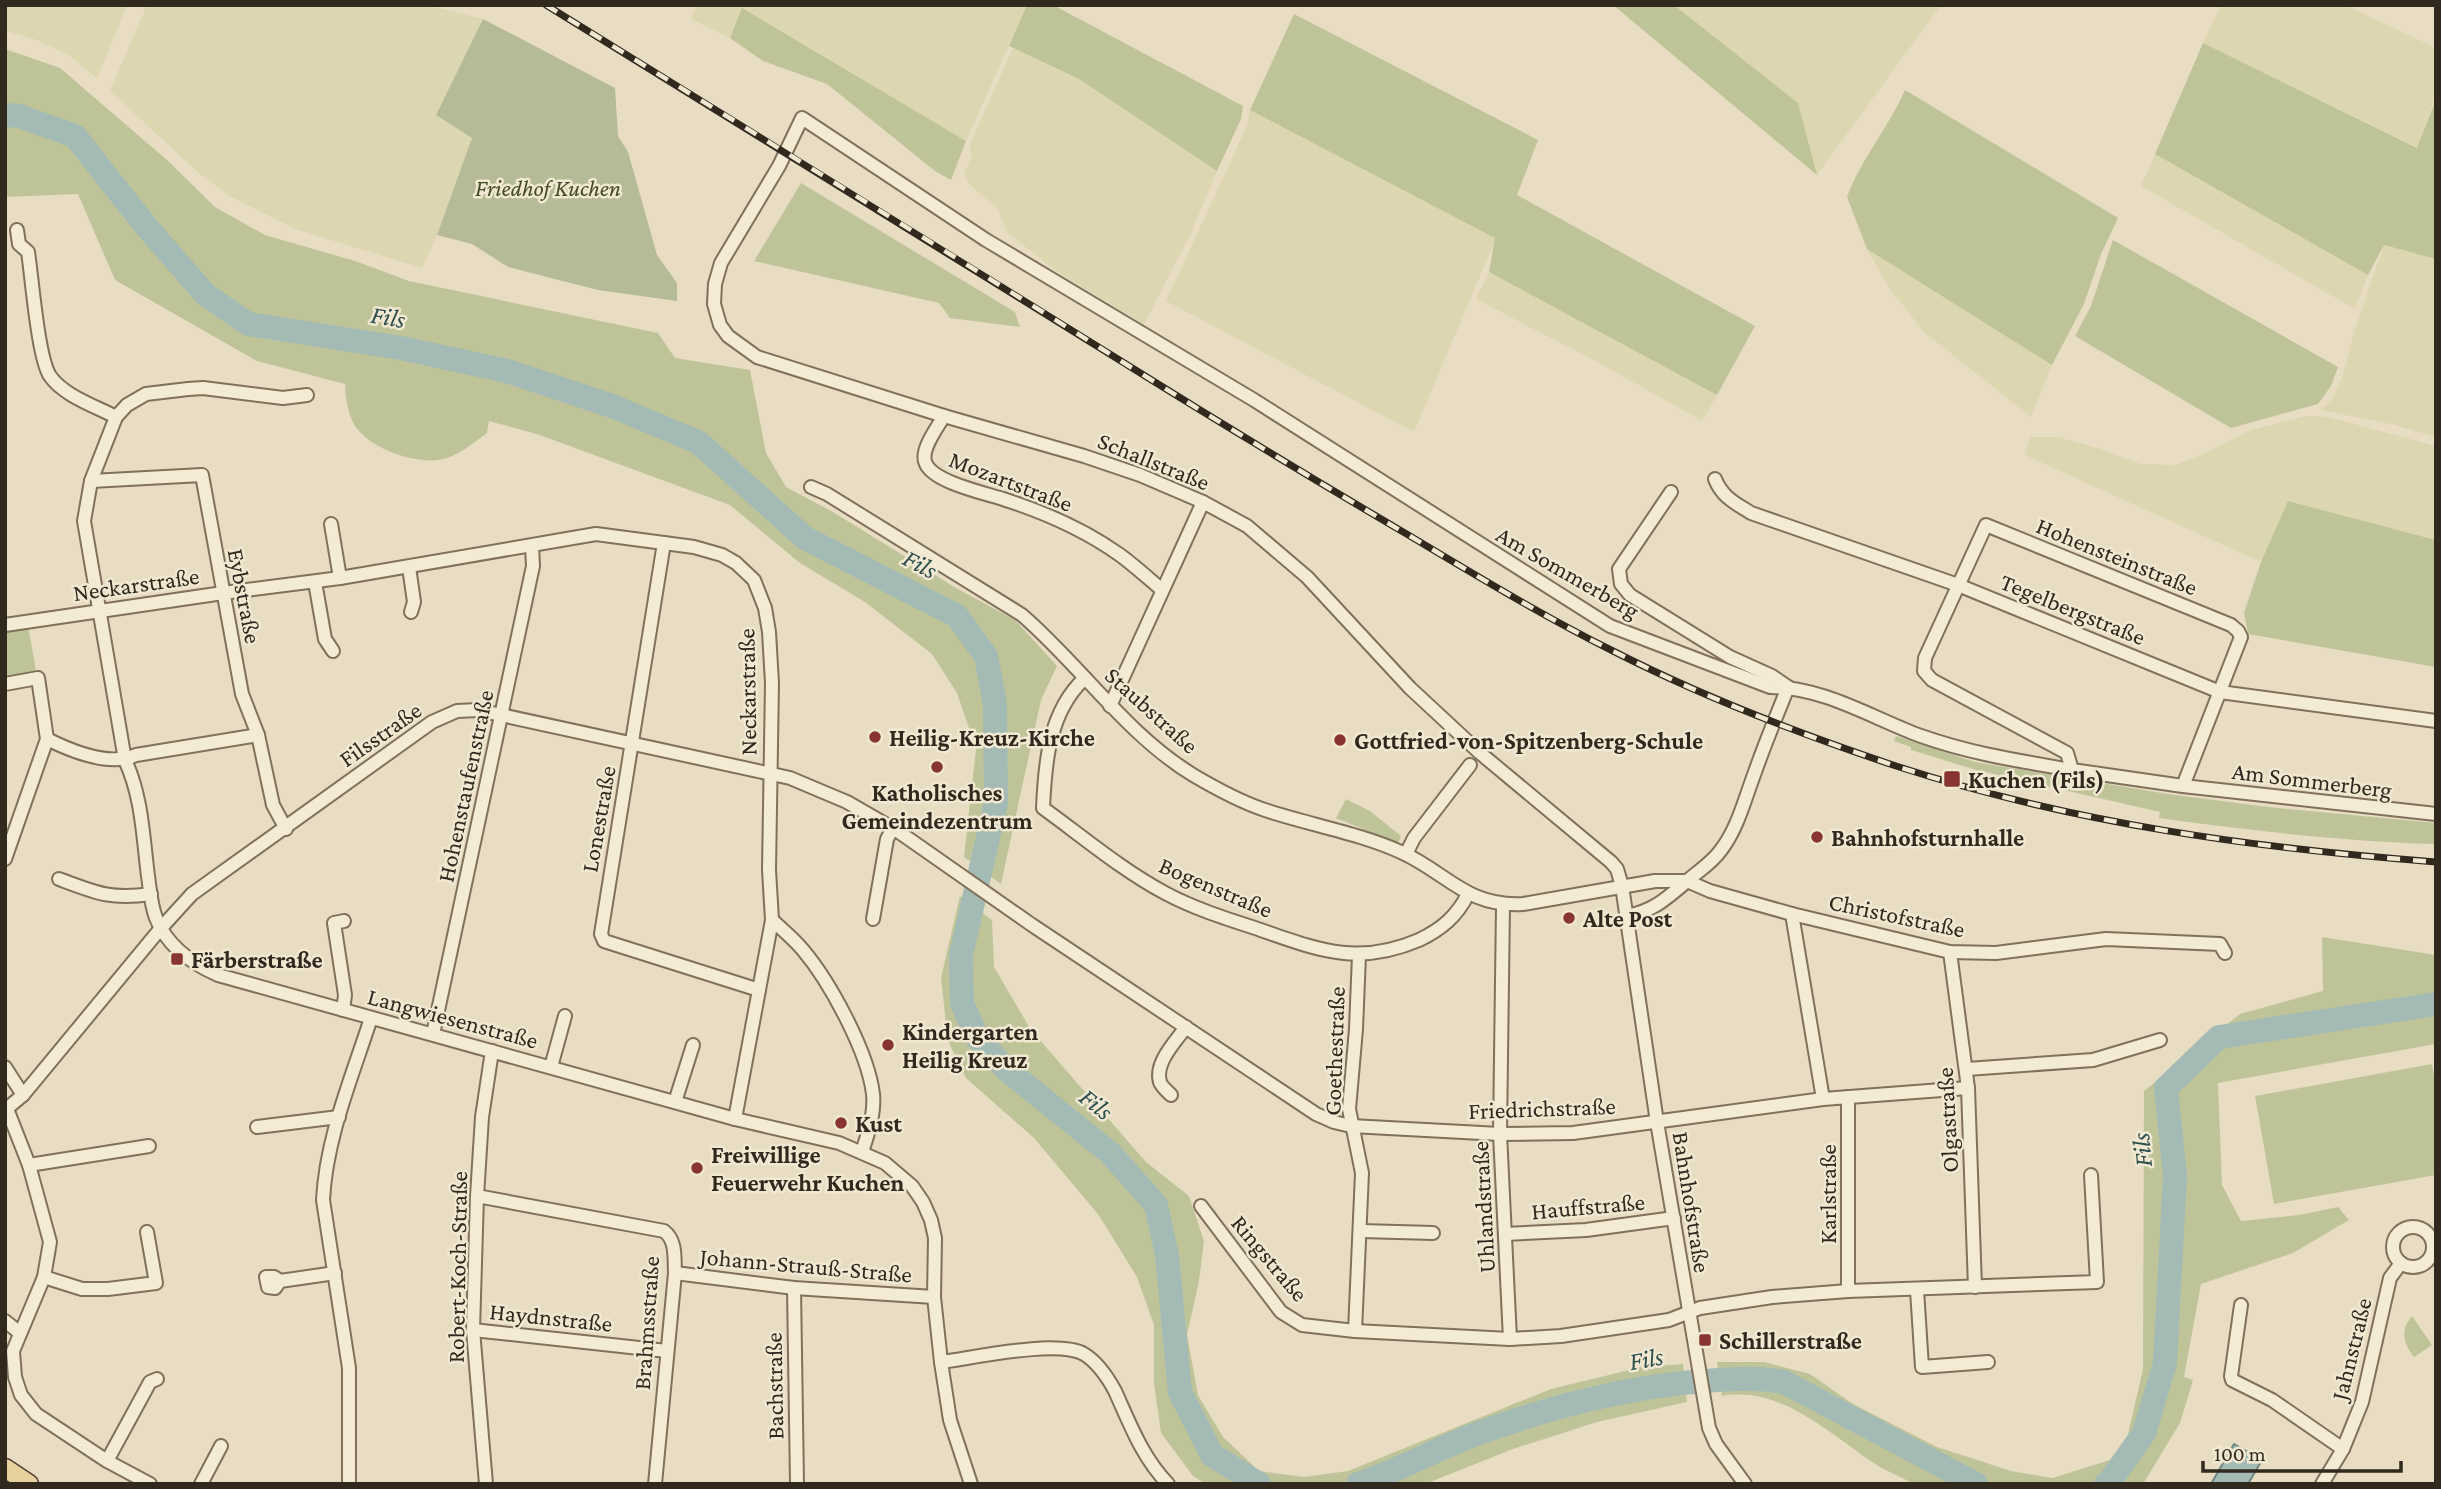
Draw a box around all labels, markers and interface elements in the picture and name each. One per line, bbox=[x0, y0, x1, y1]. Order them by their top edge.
park label: Friedhof Kuchen bbox=[475, 174, 621, 201]
water label: Fils bbox=[369, 300, 407, 334]
street label: Schallstraße bbox=[1094, 426, 1214, 496]
street label: Mozartstraße bbox=[946, 445, 1076, 517]
street label: Hohensteinstraße bbox=[2033, 511, 2201, 601]
street label: Am Sommerberg bbox=[1492, 520, 1645, 624]
water label: Fils bbox=[898, 543, 942, 585]
street label: Eybstraße bbox=[223, 546, 267, 646]
street label: Neckarstraße bbox=[71, 562, 201, 606]
street label: Tegelbergstraße bbox=[1997, 568, 2149, 650]
street label: Neckarstraße bbox=[732, 628, 762, 756]
street label: Staubstraße bbox=[1100, 661, 1204, 759]
street label: Hohenstaufenstraße bbox=[431, 687, 499, 885]
street label: Filsstraße bbox=[334, 696, 426, 772]
place label: Heilig-Kreuz-Kirche bbox=[889, 724, 1095, 751]
place label: Gottfried-von-Spitzenberg-Schule bbox=[1354, 727, 1703, 754]
marker: Heilig-Kreuz-Kirche bbox=[867, 729, 883, 745]
marker: Gottfried-von-Spitzenberg-Schule bbox=[1332, 732, 1348, 748]
street label: Am Sommerberg bbox=[2231, 757, 2394, 803]
marker: Katholisches Gemeindezentrum bbox=[929, 759, 945, 775]
street label: Lonestraße bbox=[575, 764, 621, 874]
place label: Kuchen (Fils) bbox=[1968, 766, 2105, 794]
marker: Kuchen (Fils) bbox=[1942, 769, 1962, 789]
place label: Katholisches Gemeindezentrum bbox=[841, 779, 1033, 834]
place label: Bahnhofsturnhalle bbox=[1831, 824, 2024, 851]
marker: Bahnhofsturnhalle bbox=[1809, 829, 1825, 845]
street label: Bogenstraße bbox=[1155, 851, 1277, 923]
street label: Christofstraße bbox=[1827, 887, 1967, 943]
place label: Alte Post bbox=[1582, 905, 1673, 932]
marker: Alte Post bbox=[1561, 910, 1577, 926]
place label: Färberstraße bbox=[191, 946, 323, 973]
marker: Färberstraße bbox=[169, 951, 185, 967]
street label: Langwiesenstraße bbox=[365, 982, 541, 1054]
street label: Goethestraße bbox=[1318, 986, 1350, 1116]
place label: Kindergarten Heilig Kreuz bbox=[902, 1018, 1038, 1073]
marker: Kindergarten Heilig Kreuz bbox=[880, 1037, 896, 1053]
street label: Olgastraße bbox=[1931, 1067, 1963, 1173]
water label: Fils bbox=[1074, 1082, 1118, 1126]
street label: Friedrichstraße bbox=[1468, 1092, 1616, 1124]
place label: Kust bbox=[855, 1110, 902, 1137]
marker: Kust bbox=[833, 1115, 849, 1131]
street label: Bahnhofstraße bbox=[1668, 1130, 1716, 1274]
water label: Fils bbox=[2126, 1132, 2158, 1168]
street label: Uhlandstraße bbox=[1466, 1140, 1500, 1274]
place label: Freiwillige Feuerwehr Kuchen bbox=[711, 1141, 904, 1196]
street label: Karlstraße bbox=[1814, 1144, 1841, 1244]
marker: Freiwillige Feuerwehr Kuchen bbox=[689, 1160, 705, 1176]
street label: Robert-Koch-Straße bbox=[442, 1171, 472, 1363]
street label: Hauffstraße bbox=[1530, 1188, 1646, 1224]
street label: Ringstraße bbox=[1226, 1209, 1314, 1307]
street label: Johann-Strauß-Straße bbox=[697, 1242, 913, 1288]
street label: Brahmsstraße bbox=[628, 1255, 664, 1391]
street label: Jahnstraße bbox=[2325, 1295, 2377, 1405]
street label: Haydnstraße bbox=[488, 1297, 614, 1337]
place label: Schillerstraße bbox=[1719, 1327, 1862, 1354]
street label: Bachstraße bbox=[760, 1332, 788, 1440]
marker: Schillerstraße bbox=[1697, 1332, 1713, 1348]
water label: Fils bbox=[1627, 1342, 1665, 1376]
scale bar bbox=[2203, 1430, 2401, 1474]
text: 100 m bbox=[2214, 1442, 2266, 1466]

